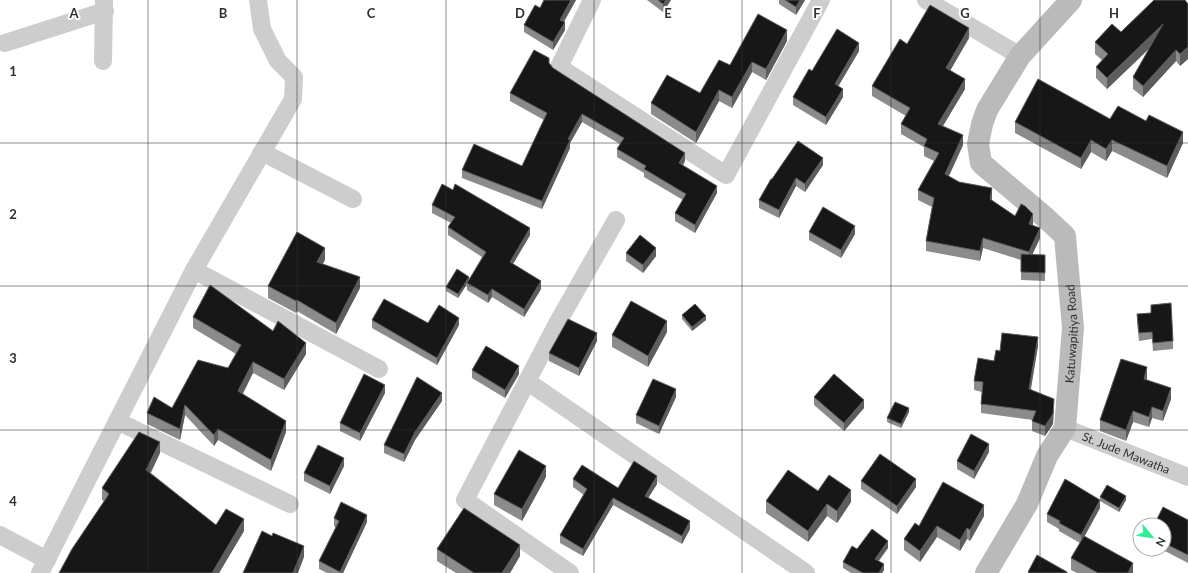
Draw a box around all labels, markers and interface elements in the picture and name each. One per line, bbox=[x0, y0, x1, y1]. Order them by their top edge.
text: A bbox=[68, 5, 79, 21]
text: B bbox=[219, 5, 228, 21]
text: C bbox=[367, 5, 376, 21]
text: D bbox=[515, 5, 525, 21]
text: E bbox=[664, 5, 672, 21]
text: F bbox=[813, 5, 821, 21]
text: G bbox=[960, 5, 970, 21]
text: H bbox=[1109, 5, 1119, 21]
text: 1 bbox=[9, 63, 17, 79]
text: 2 bbox=[9, 206, 17, 222]
street label: Katuwapitiya Road bbox=[1061, 284, 1081, 384]
text: 3 bbox=[9, 350, 17, 366]
street label: St. Jude Mawatha bbox=[1080, 428, 1172, 477]
text: 4 bbox=[9, 493, 17, 509]
north arrow bbox=[1132, 517, 1172, 557]
text: N bbox=[1153, 535, 1169, 549]

